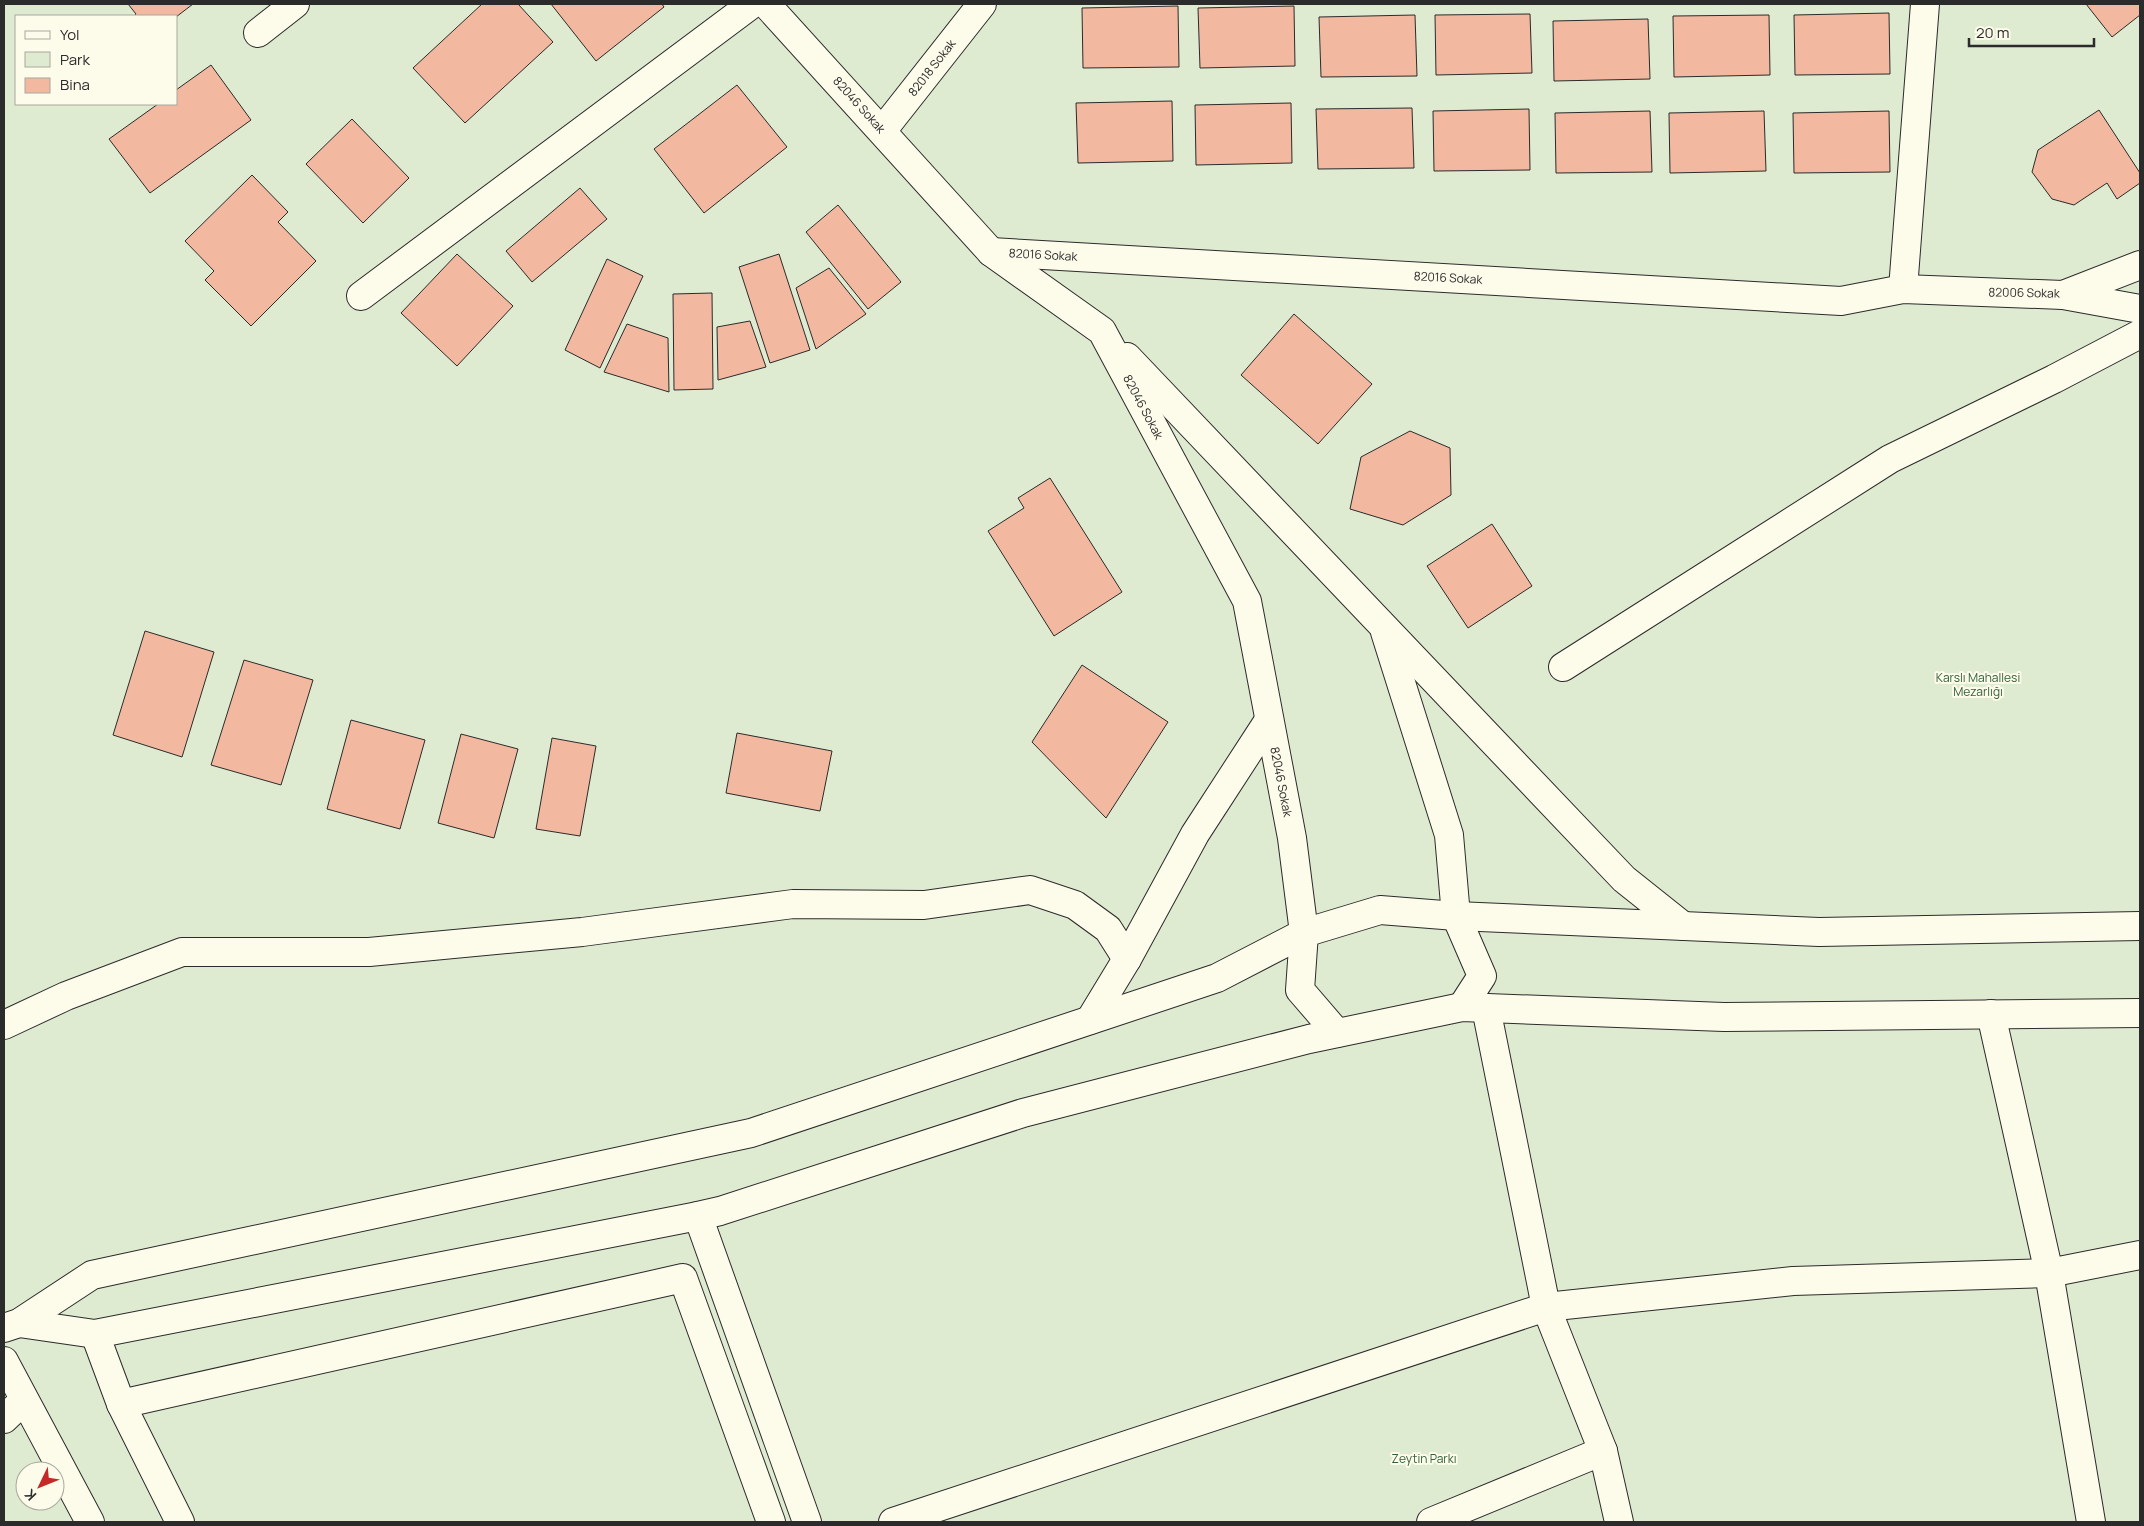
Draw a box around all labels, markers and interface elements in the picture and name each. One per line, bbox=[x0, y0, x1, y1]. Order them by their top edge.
legend bbox=[15, 15, 178, 105]
scale bar bbox=[1969, 15, 2094, 47]
text: 20 m bbox=[1976, 22, 2009, 43]
text: Yol bbox=[60, 24, 80, 45]
street label: 82018 Sokak bbox=[904, 35, 960, 100]
text: Park bbox=[60, 49, 90, 70]
street label: 82046 Sokak bbox=[829, 73, 890, 138]
text: Bina bbox=[60, 74, 90, 95]
street label: 82016 Sokak bbox=[1008, 244, 1079, 265]
street label: 82016 Sokak bbox=[1413, 267, 1484, 288]
street label: 82006 Sokak bbox=[1988, 283, 2061, 302]
street label: 82046 Sokak bbox=[1119, 371, 1168, 443]
park label: Karslı Mahallesi Mezarlığı bbox=[1936, 669, 2020, 700]
street label: 82046 Sokak bbox=[1266, 745, 1297, 819]
park label: Zeytin Parkı bbox=[1392, 1450, 1456, 1467]
north arrow bbox=[15, 1461, 65, 1511]
text: K bbox=[19, 1485, 40, 1505]

